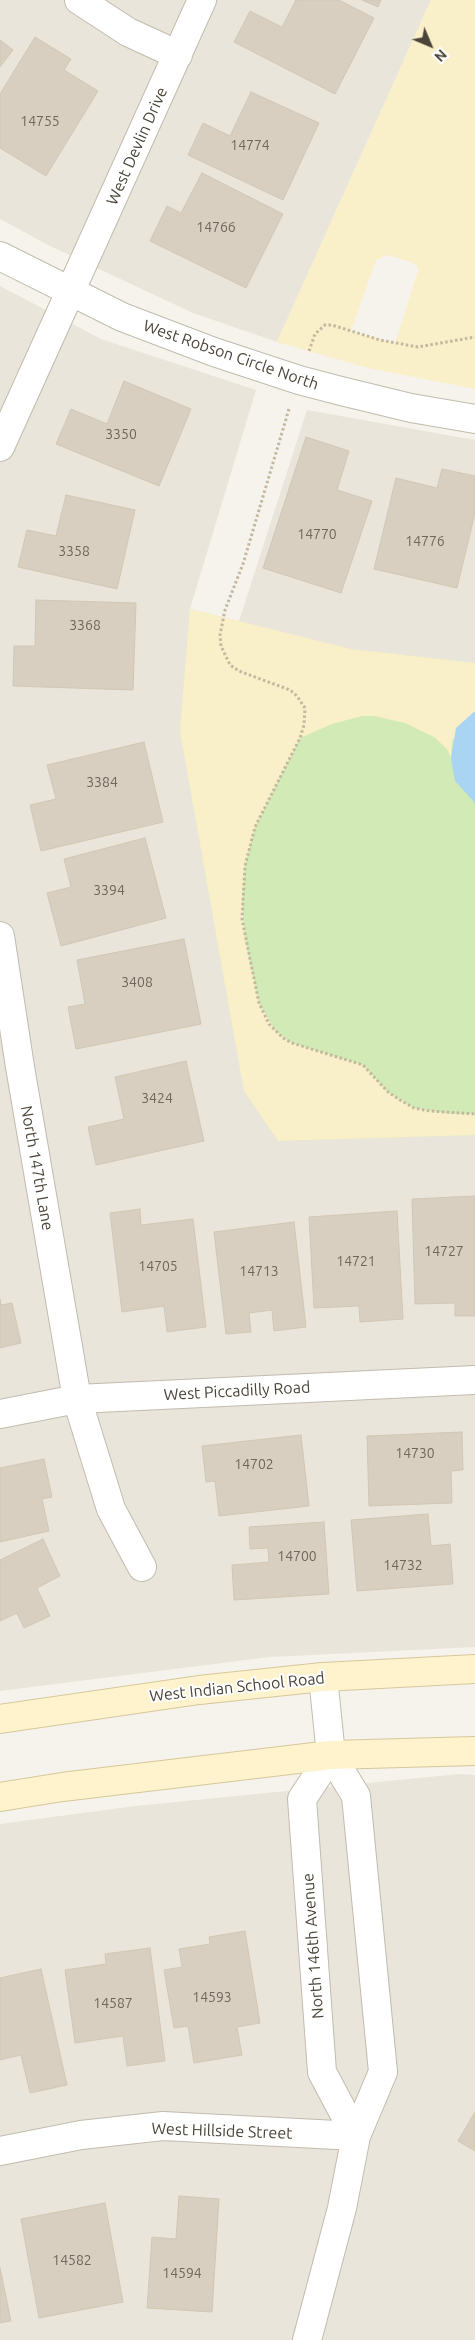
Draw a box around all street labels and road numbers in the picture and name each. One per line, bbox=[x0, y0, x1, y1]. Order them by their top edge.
street label: West Devlin Drive bbox=[102, 84, 172, 208]
street label: West Robson Circle North bbox=[141, 316, 321, 394]
street label: North 147th Lane bbox=[17, 1104, 57, 1232]
street label: West Piccadilly Road bbox=[163, 1378, 311, 1404]
street label: West Indian School Road bbox=[148, 1668, 326, 1706]
street label: North 146th Avenue bbox=[298, 1873, 328, 2019]
street label: West Hillside Street bbox=[151, 2119, 293, 2143]

